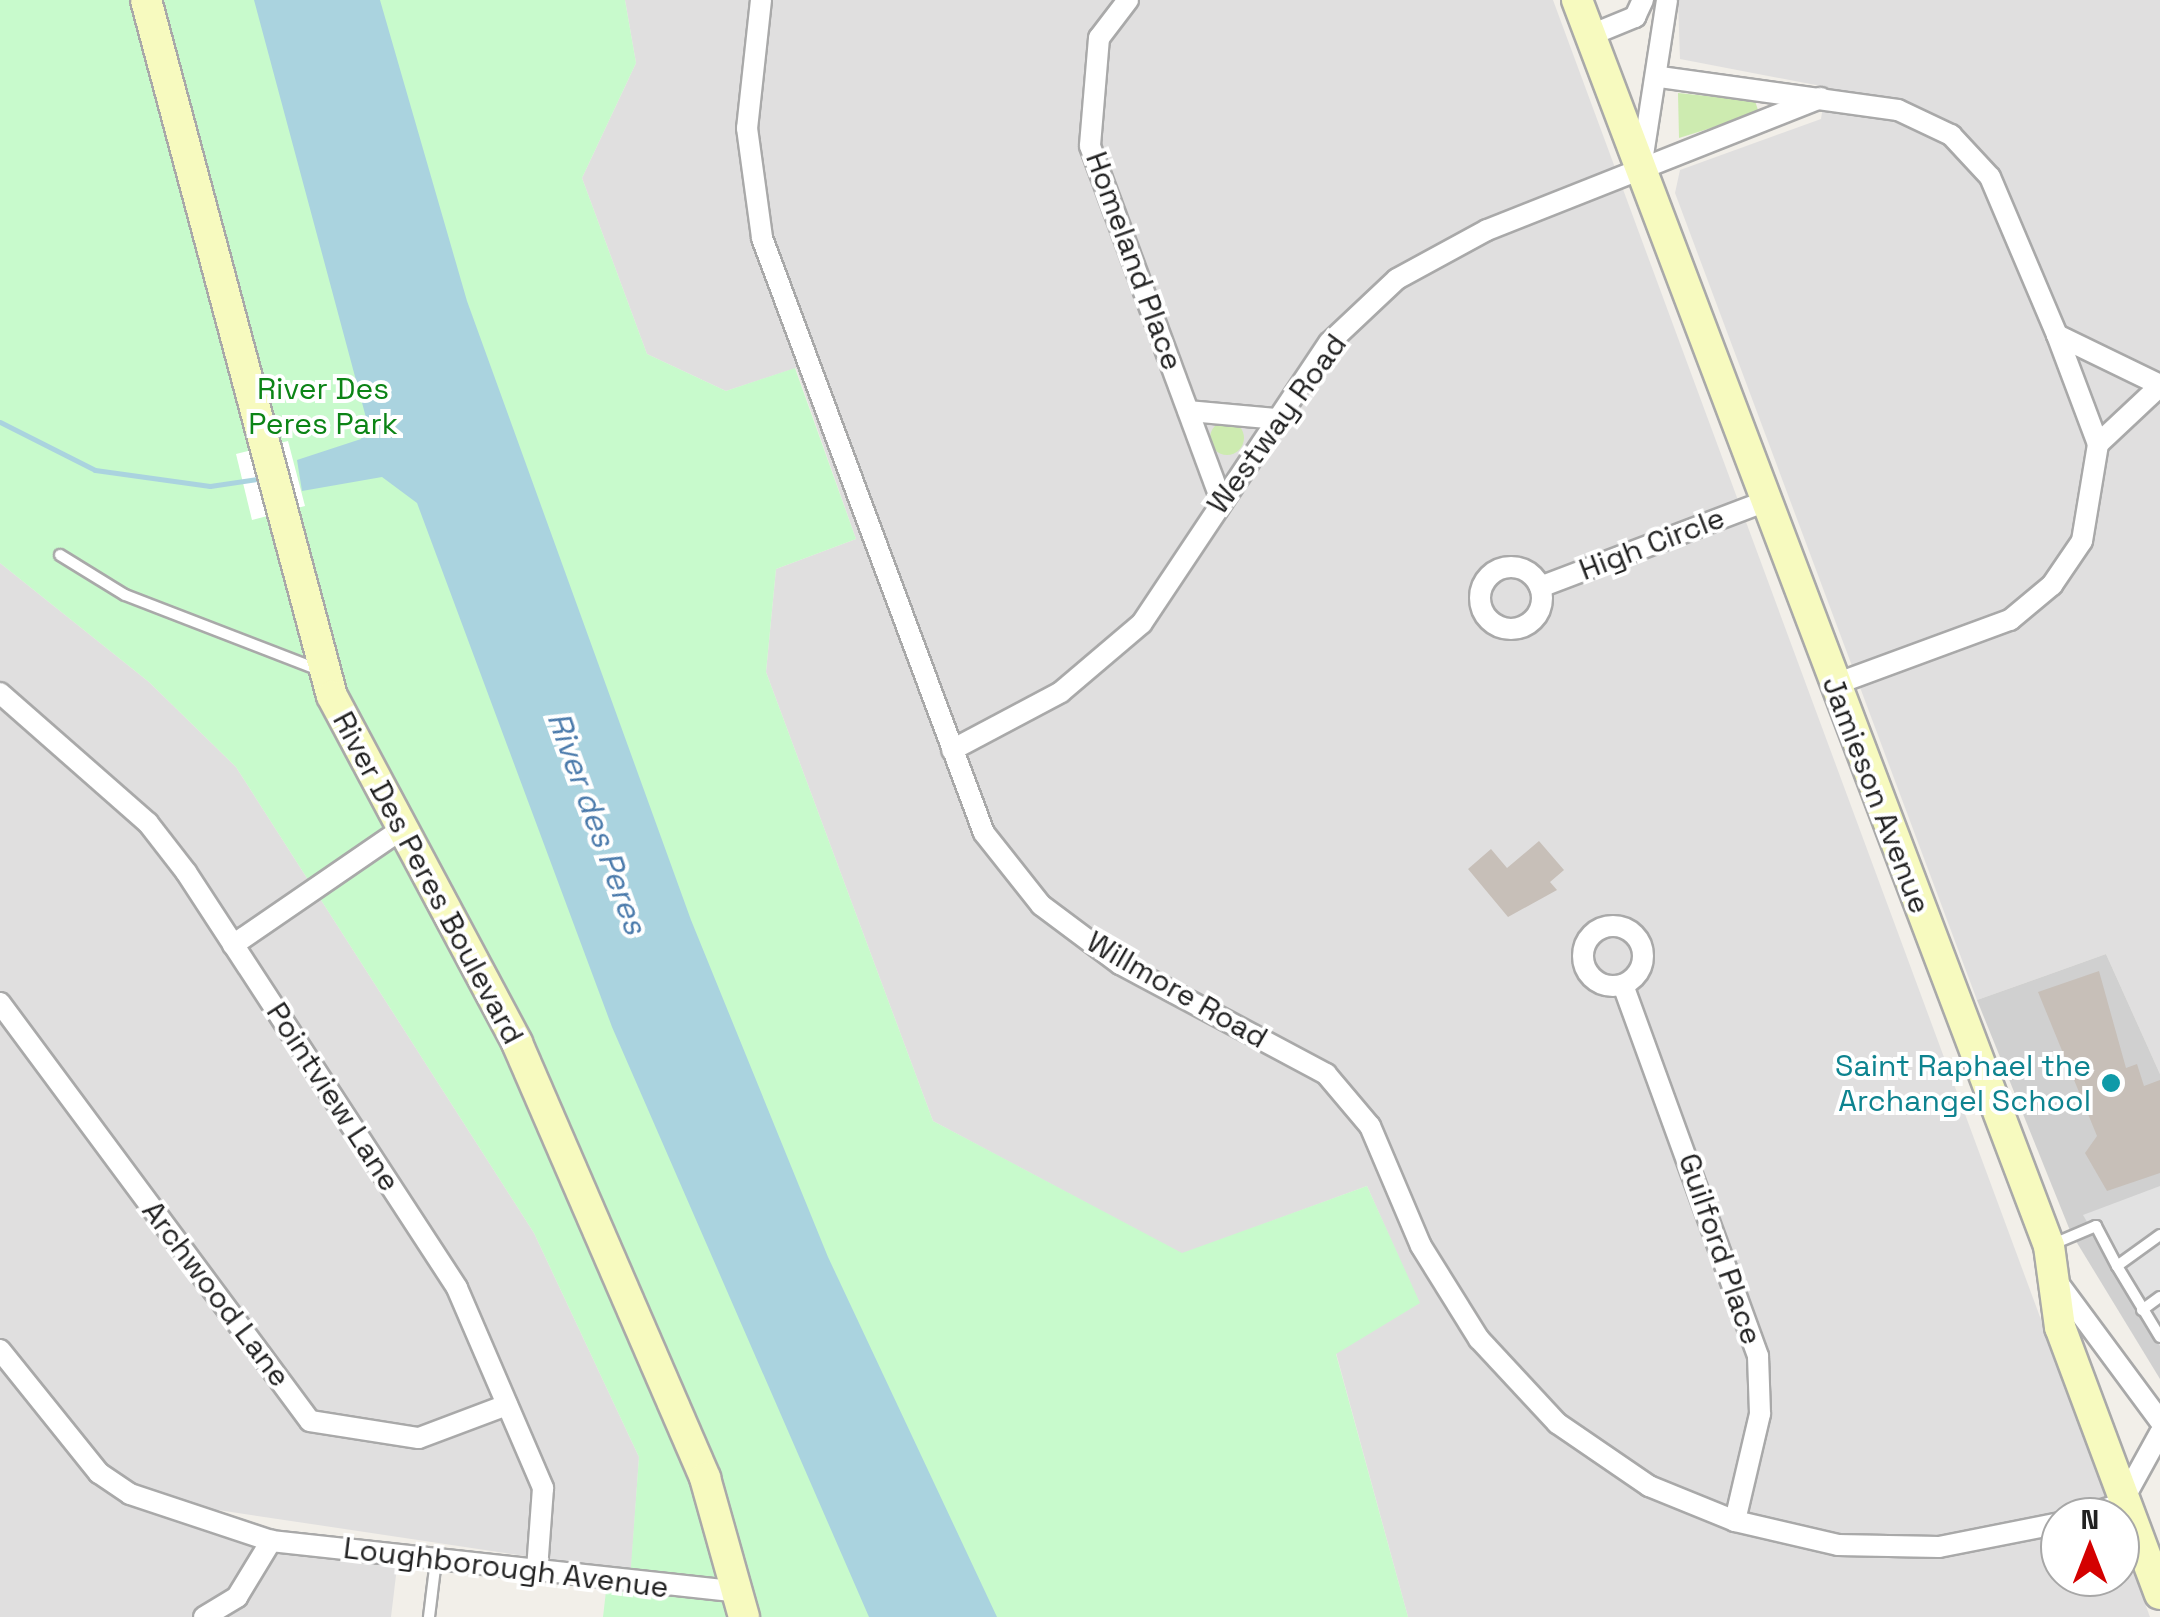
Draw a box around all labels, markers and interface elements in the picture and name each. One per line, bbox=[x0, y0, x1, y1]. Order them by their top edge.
street label: Homeland Place bbox=[1078, 147, 1190, 375]
street label: Westway Road bbox=[1200, 327, 1354, 521]
park label: River Des Peres Park bbox=[248, 371, 398, 442]
street label: High Circle bbox=[1574, 500, 1730, 588]
street label: Jamieson Avenue bbox=[1814, 671, 1938, 919]
street label: River Des Peres Boulevard bbox=[325, 706, 531, 1050]
water label: River des Peres bbox=[539, 707, 655, 939]
street label: Willmore Road bbox=[1080, 924, 1274, 1056]
street label: Pointview Lane bbox=[259, 996, 407, 1198]
place label: Saint Raphael the Archangel School bbox=[1835, 1048, 2091, 1118]
marker: Saint Raphael the Archangel School bbox=[2100, 1072, 2122, 1094]
street label: Guilford Place bbox=[1670, 1149, 1770, 1349]
street label: Archwood Lane bbox=[134, 1194, 298, 1394]
north arrow bbox=[2040, 1497, 2140, 1597]
text: N bbox=[2081, 1501, 2099, 1537]
street label: Loughborough Avenue bbox=[341, 1530, 671, 1606]

